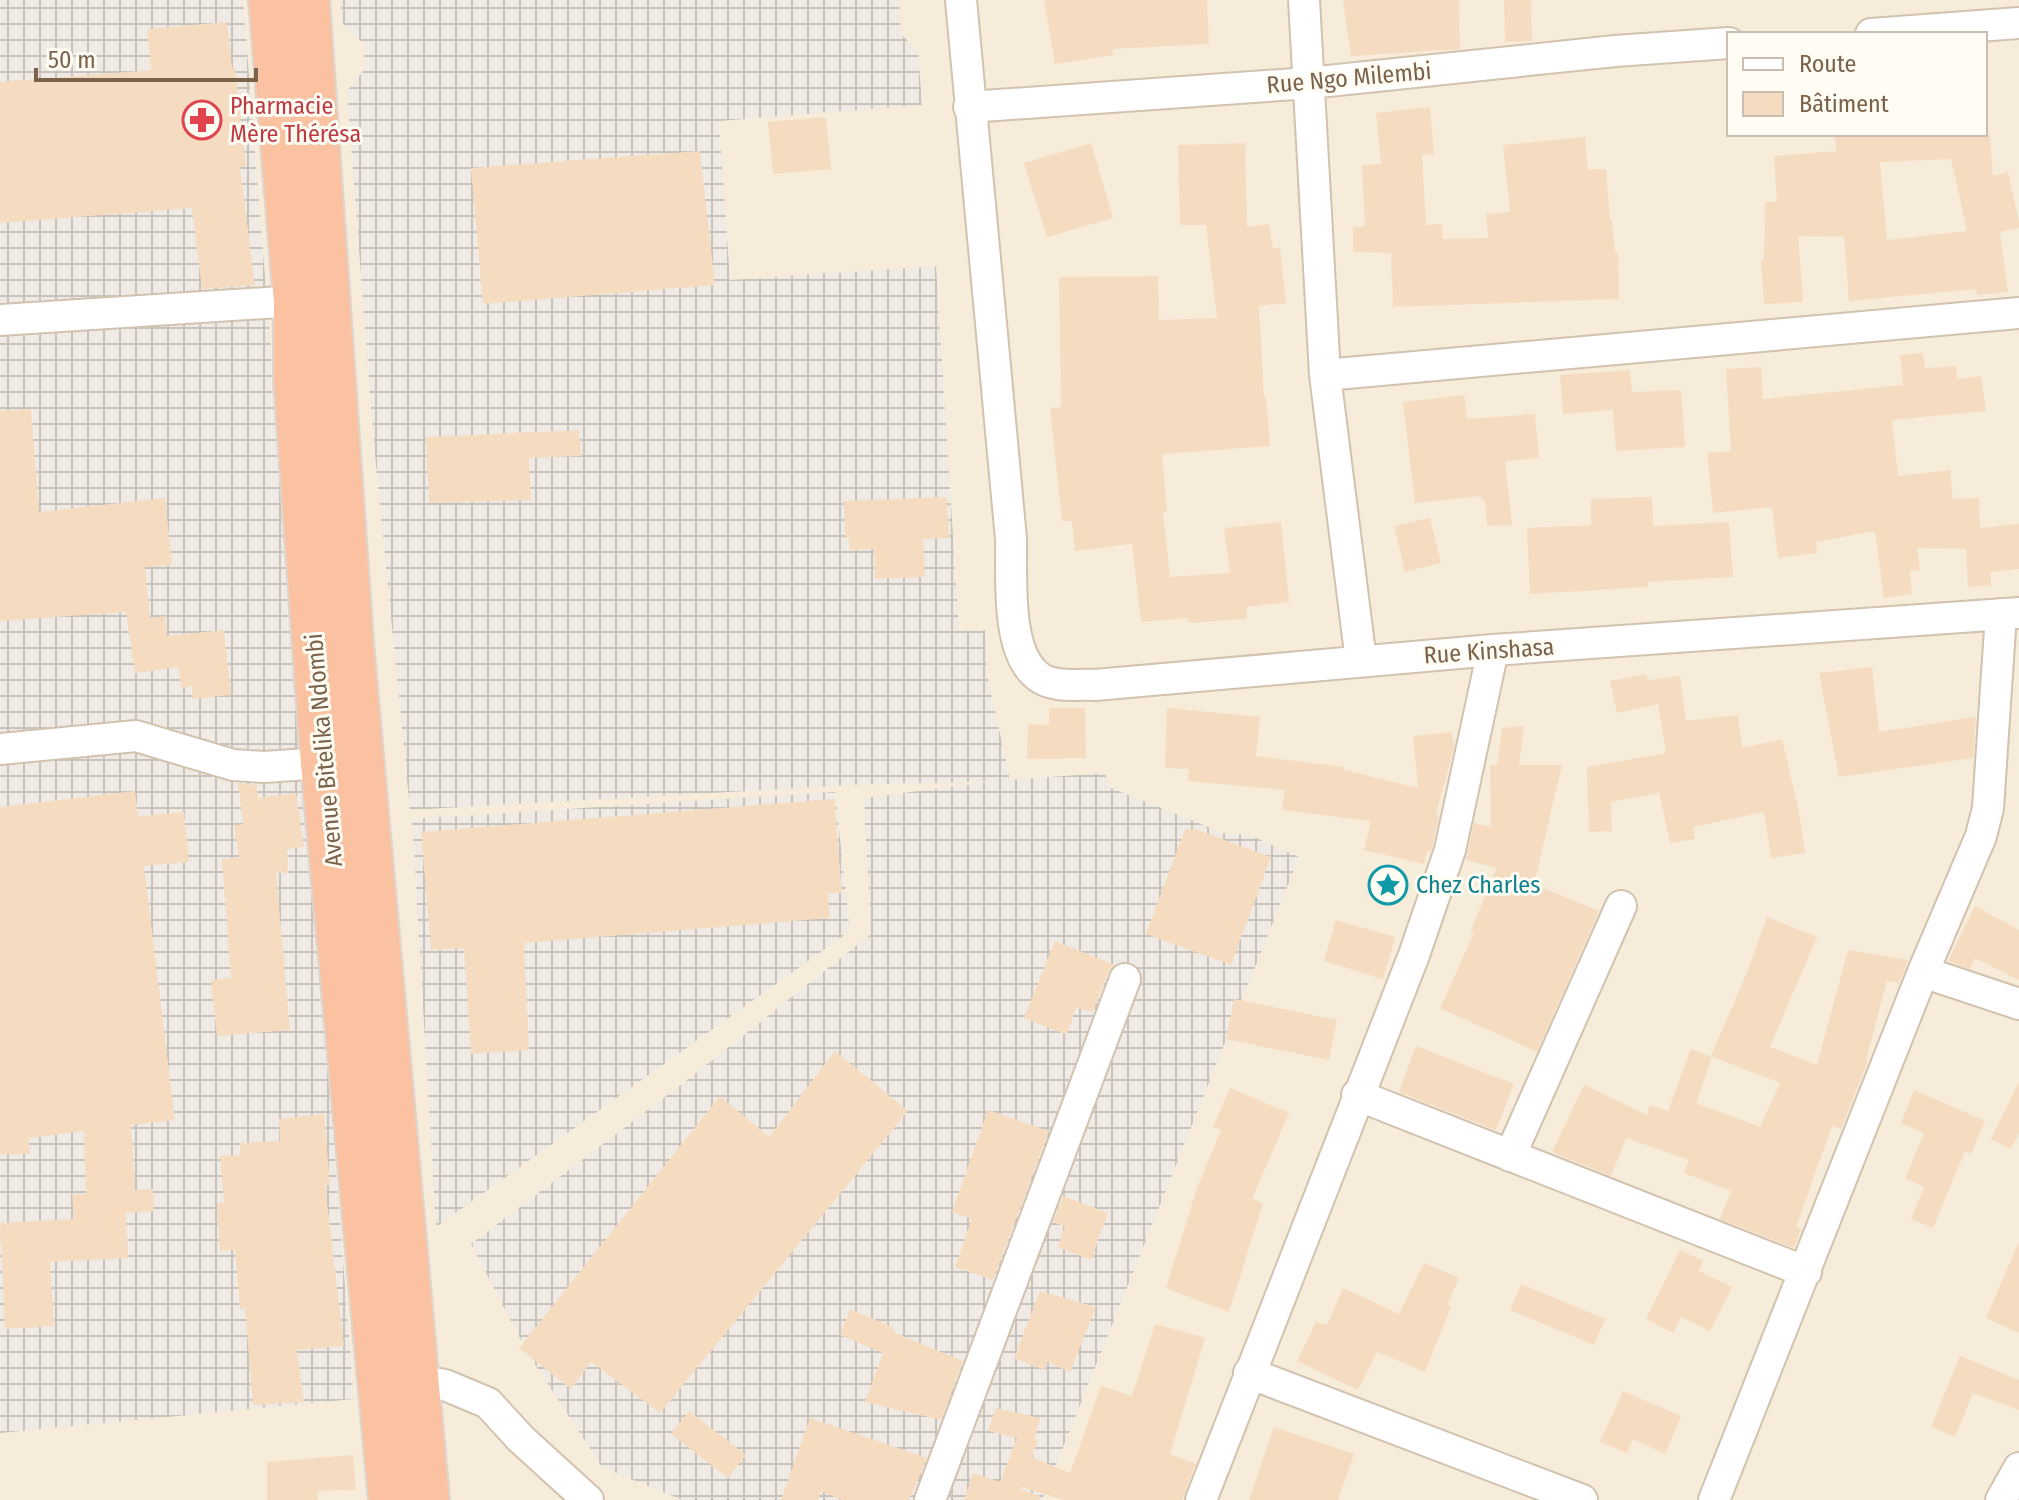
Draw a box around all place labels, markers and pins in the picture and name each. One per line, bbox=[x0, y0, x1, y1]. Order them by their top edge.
place label: Pharmacie Mère Thérésa bbox=[230, 92, 361, 148]
pharmacy icon: Pharmacie Mère Thérésa bbox=[181, 99, 223, 141]
place icon: Chez Charles bbox=[1367, 864, 1409, 906]
place label: Chez Charles bbox=[1416, 871, 1540, 899]

